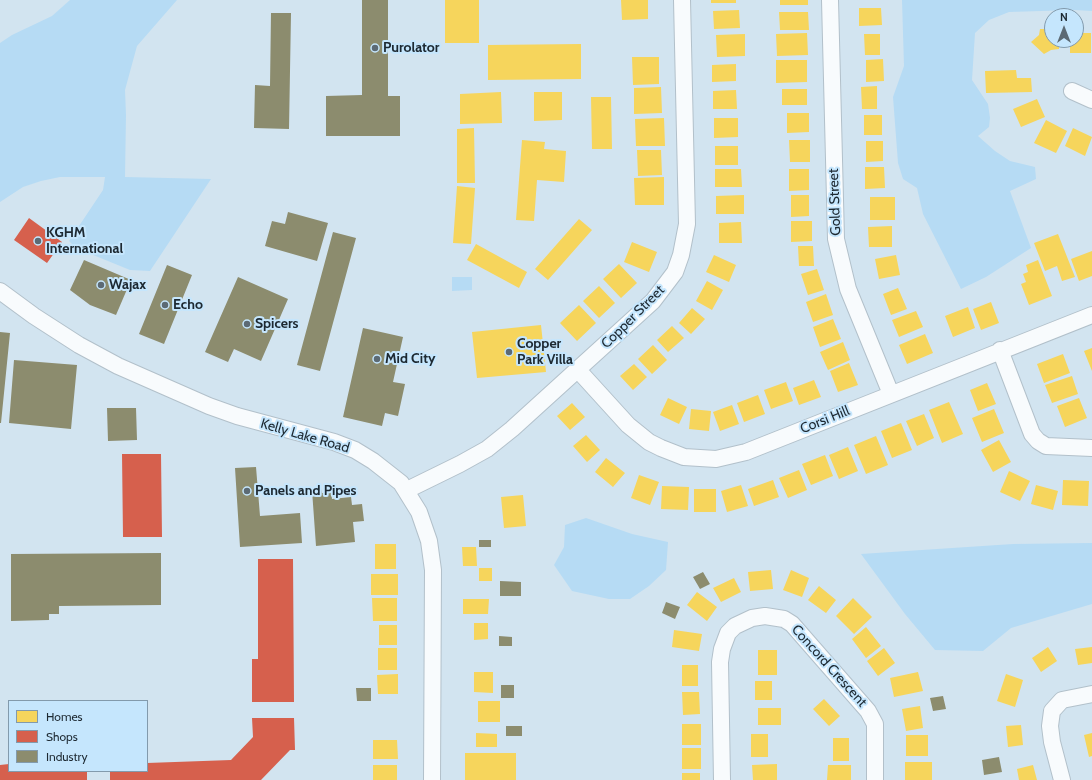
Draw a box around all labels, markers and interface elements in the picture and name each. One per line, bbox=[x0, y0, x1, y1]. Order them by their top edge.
north arrow bbox=[1044, 8, 1084, 48]
text: N bbox=[1060, 10, 1068, 24]
place label: Purolator bbox=[383, 40, 439, 56]
marker: Purolator bbox=[370, 43, 380, 53]
street label: Gold Street bbox=[825, 168, 845, 236]
place label: KGHM International bbox=[46, 225, 123, 258]
marker: KGHM International bbox=[33, 236, 43, 246]
place label: Wajax bbox=[109, 277, 146, 293]
marker: Wajax bbox=[96, 280, 106, 290]
street label: Copper Street bbox=[598, 282, 668, 352]
place label: Echo bbox=[173, 297, 203, 313]
marker: Echo bbox=[160, 300, 170, 310]
place label: Spicers bbox=[255, 316, 298, 332]
marker: Spicers bbox=[242, 319, 252, 329]
place label: Copper Park Villa bbox=[517, 336, 573, 368]
marker: Copper Park Villa bbox=[504, 347, 514, 357]
place label: Mid City bbox=[385, 351, 436, 367]
marker: Mid City bbox=[372, 354, 382, 364]
street label: Corsi Hill bbox=[798, 403, 852, 437]
street label: Kelly Lake Road bbox=[259, 415, 351, 457]
place label: Panels and Pipes bbox=[255, 483, 356, 499]
marker: Panels and Pipes bbox=[242, 486, 252, 496]
street label: Concord Crescent bbox=[788, 621, 870, 711]
legend bbox=[8, 700, 148, 772]
text: Homes bbox=[46, 709, 83, 724]
text: Shops bbox=[46, 729, 78, 744]
text: Industry bbox=[46, 749, 87, 764]

